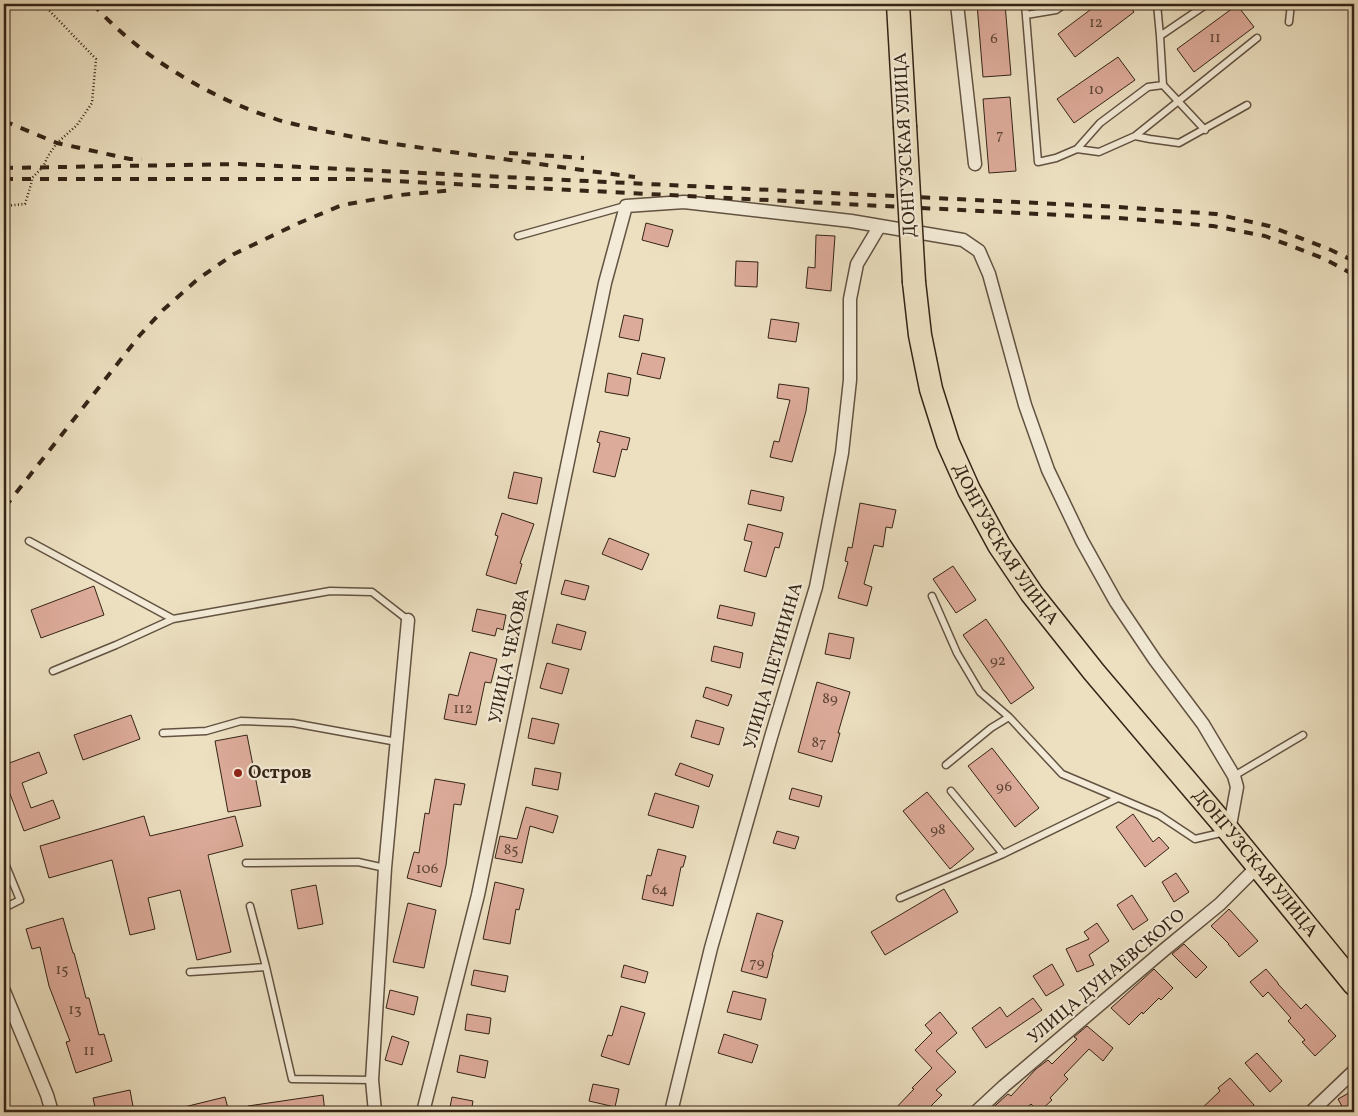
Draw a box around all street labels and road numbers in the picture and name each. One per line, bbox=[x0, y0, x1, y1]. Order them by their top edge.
street label: ДОНГУЗСКАЯ УЛИЦА bbox=[889, 51, 923, 238]
street label: ДОНГУЗСКАЯ УЛИЦА bbox=[946, 460, 1065, 631]
street label: УЛИЦА ЩЕТИНИНА bbox=[738, 579, 810, 752]
street label: УЛИЦА ЧЕХОВА bbox=[483, 586, 537, 726]
street label: ДОНГУЗСКАЯ УЛИЦА bbox=[1186, 784, 1324, 943]
street label: УЛИЦА ДУНАЕВСКОГО bbox=[1023, 904, 1191, 1050]

